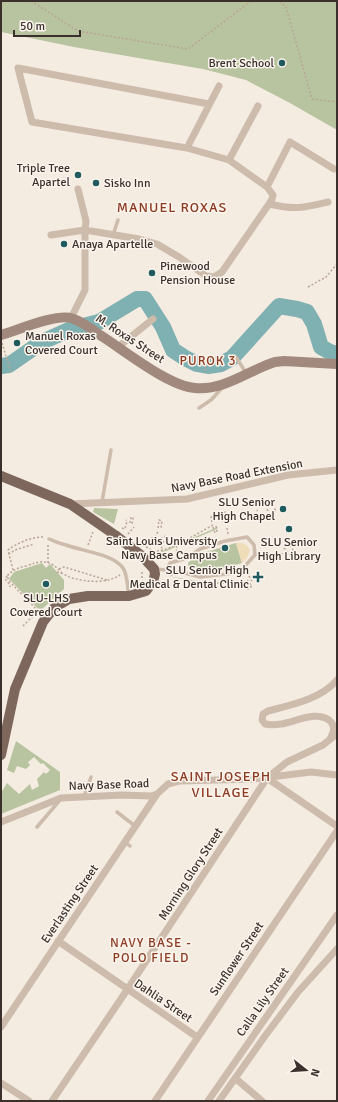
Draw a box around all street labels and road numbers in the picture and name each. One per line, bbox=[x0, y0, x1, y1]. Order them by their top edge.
street label: M. Roxas Street bbox=[93, 311, 167, 367]
street label: Navy Base Road Extension bbox=[170, 456, 304, 496]
street label: Navy Base Road bbox=[68, 776, 150, 794]
street label: Morning Glory Street bbox=[155, 825, 227, 923]
street label: Everlasting Street bbox=[38, 862, 102, 946]
street label: Sunflower Street bbox=[207, 919, 267, 999]
street label: Calla Lily Street bbox=[234, 964, 292, 1040]
street label: Dahlia Street bbox=[131, 976, 195, 1026]

